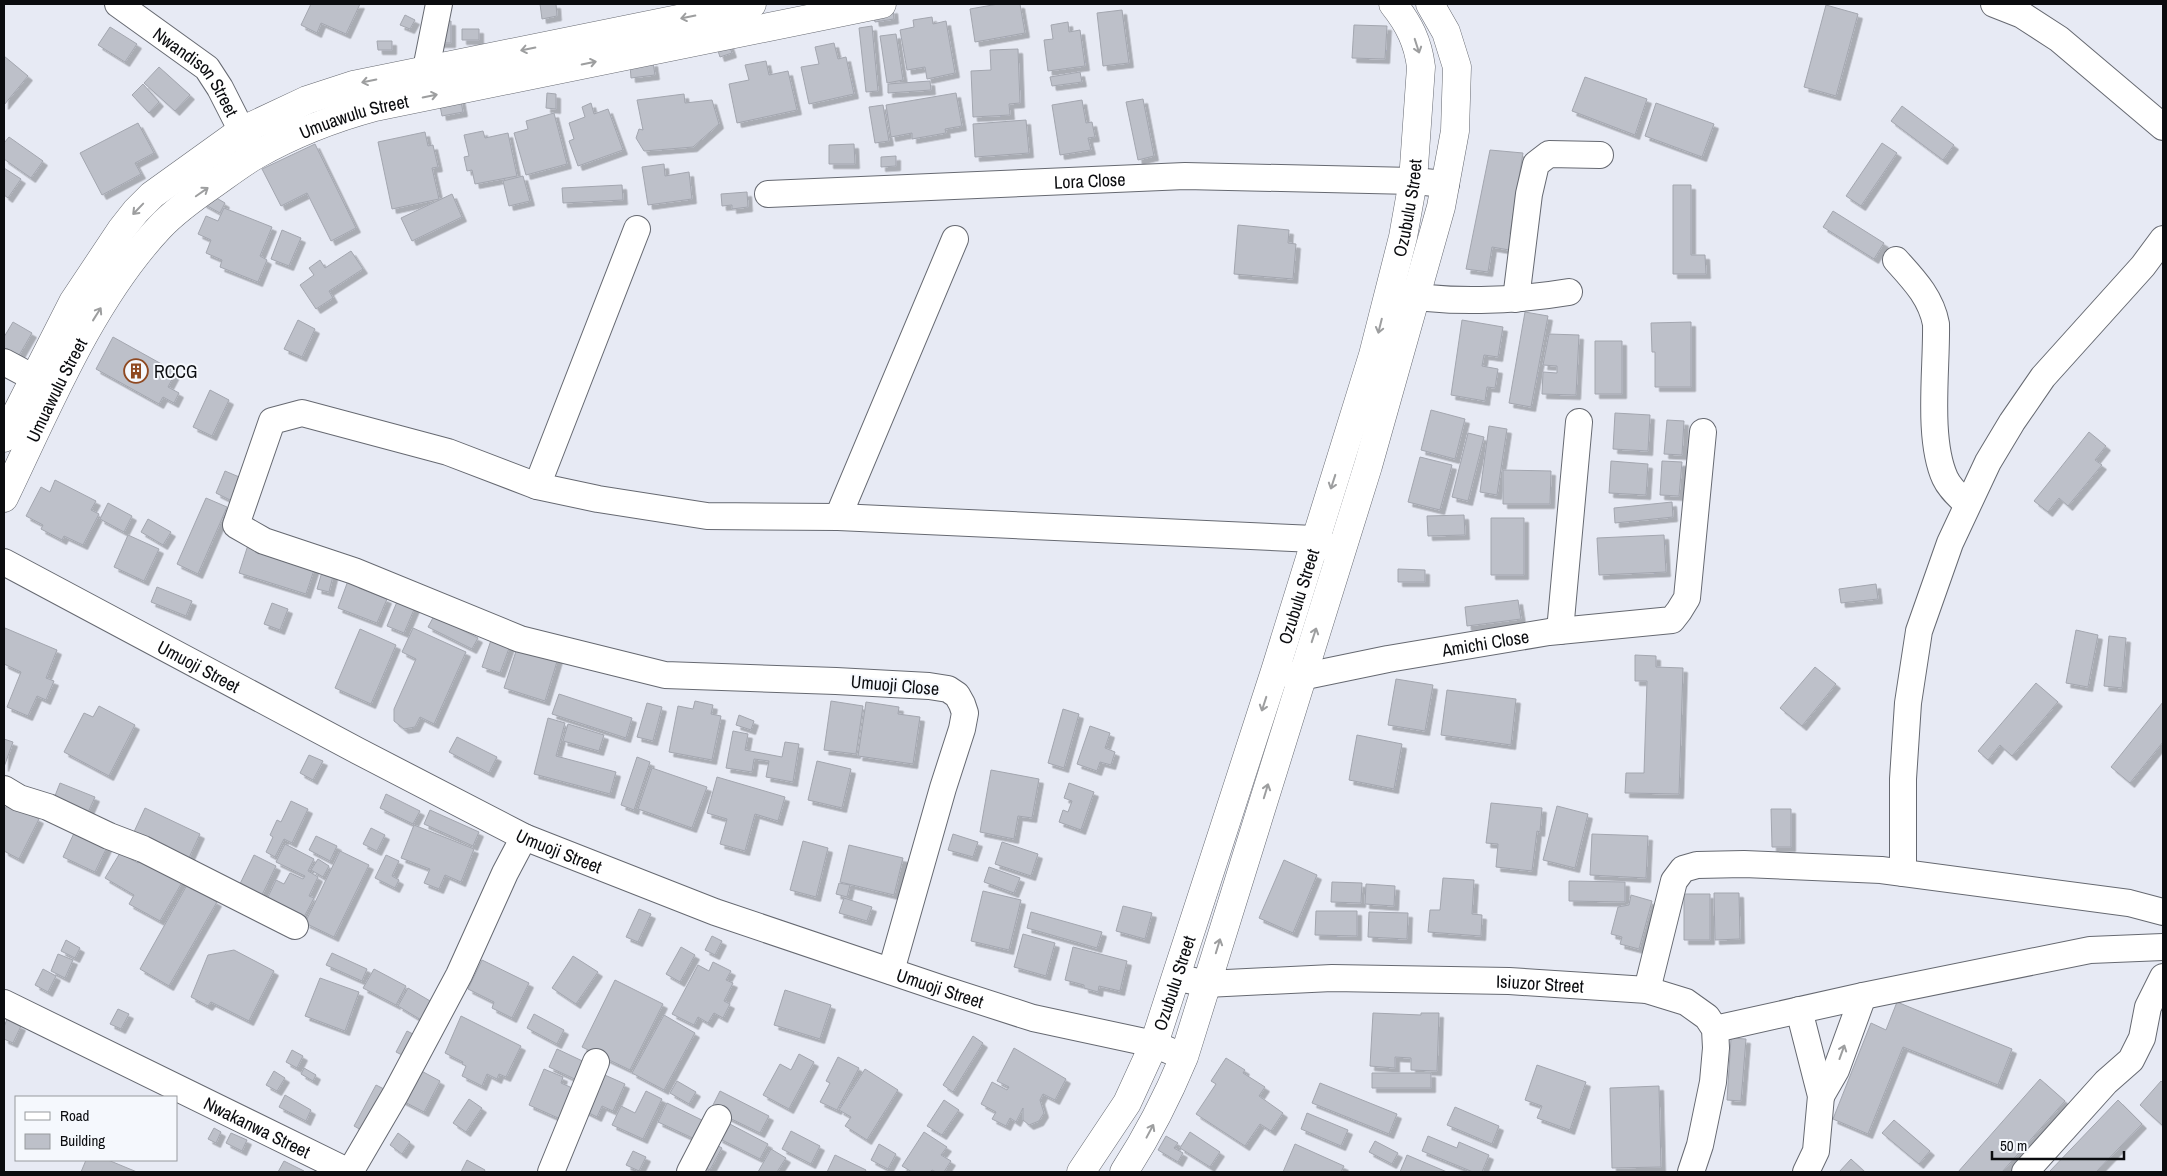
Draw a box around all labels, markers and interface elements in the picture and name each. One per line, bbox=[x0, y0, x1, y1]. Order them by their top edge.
one-way arrow bbox=[680, 13, 696, 22]
street label: Nwandison Street bbox=[148, 21, 245, 121]
one-way arrow bbox=[1413, 37, 1422, 53]
one-way arrow bbox=[521, 45, 537, 54]
one-way arrow bbox=[580, 58, 596, 68]
one-way arrow bbox=[361, 77, 377, 87]
street label: Umuawulu Street bbox=[295, 88, 411, 145]
one-way arrow bbox=[421, 91, 437, 100]
street label: Ozubulu Street bbox=[1386, 158, 1427, 259]
street label: Lora Close bbox=[1053, 166, 1126, 194]
one-way arrow bbox=[195, 187, 209, 197]
one-way arrow bbox=[132, 203, 144, 216]
one-way arrow bbox=[92, 308, 102, 322]
one-way arrow bbox=[1375, 318, 1385, 334]
street label: Umuawulu Street bbox=[20, 333, 92, 446]
building icon: RCCG bbox=[123, 358, 149, 384]
place label: RCCG bbox=[154, 359, 197, 384]
one-way arrow bbox=[1327, 473, 1337, 489]
street label: Ozubulu Street bbox=[1272, 546, 1325, 647]
street label: Amichi Close bbox=[1439, 623, 1531, 662]
one-way arrow bbox=[1310, 628, 1319, 644]
street label: Umuoji Street bbox=[153, 634, 245, 698]
street label: Umuoji Close bbox=[850, 669, 940, 701]
one-way arrow bbox=[1259, 695, 1268, 711]
one-way arrow bbox=[1261, 783, 1271, 799]
street label: Umuoji Street bbox=[512, 822, 606, 879]
street label: Ozubulu Street bbox=[1147, 932, 1201, 1034]
one-way arrow bbox=[1214, 939, 1223, 954]
street label: Umuoji Street bbox=[893, 962, 987, 1014]
street label: Isiuzor Street bbox=[1496, 968, 1585, 998]
one-way arrow bbox=[1838, 1045, 1847, 1061]
street label: Nwakanwa Street bbox=[200, 1090, 315, 1164]
legend bbox=[15, 1096, 178, 1161]
text: Road bbox=[60, 1105, 89, 1126]
one-way arrow bbox=[1146, 1124, 1155, 1139]
scale bar bbox=[1992, 1128, 2124, 1160]
text: Building bbox=[60, 1130, 105, 1151]
text: 50 m bbox=[2000, 1135, 2027, 1156]

